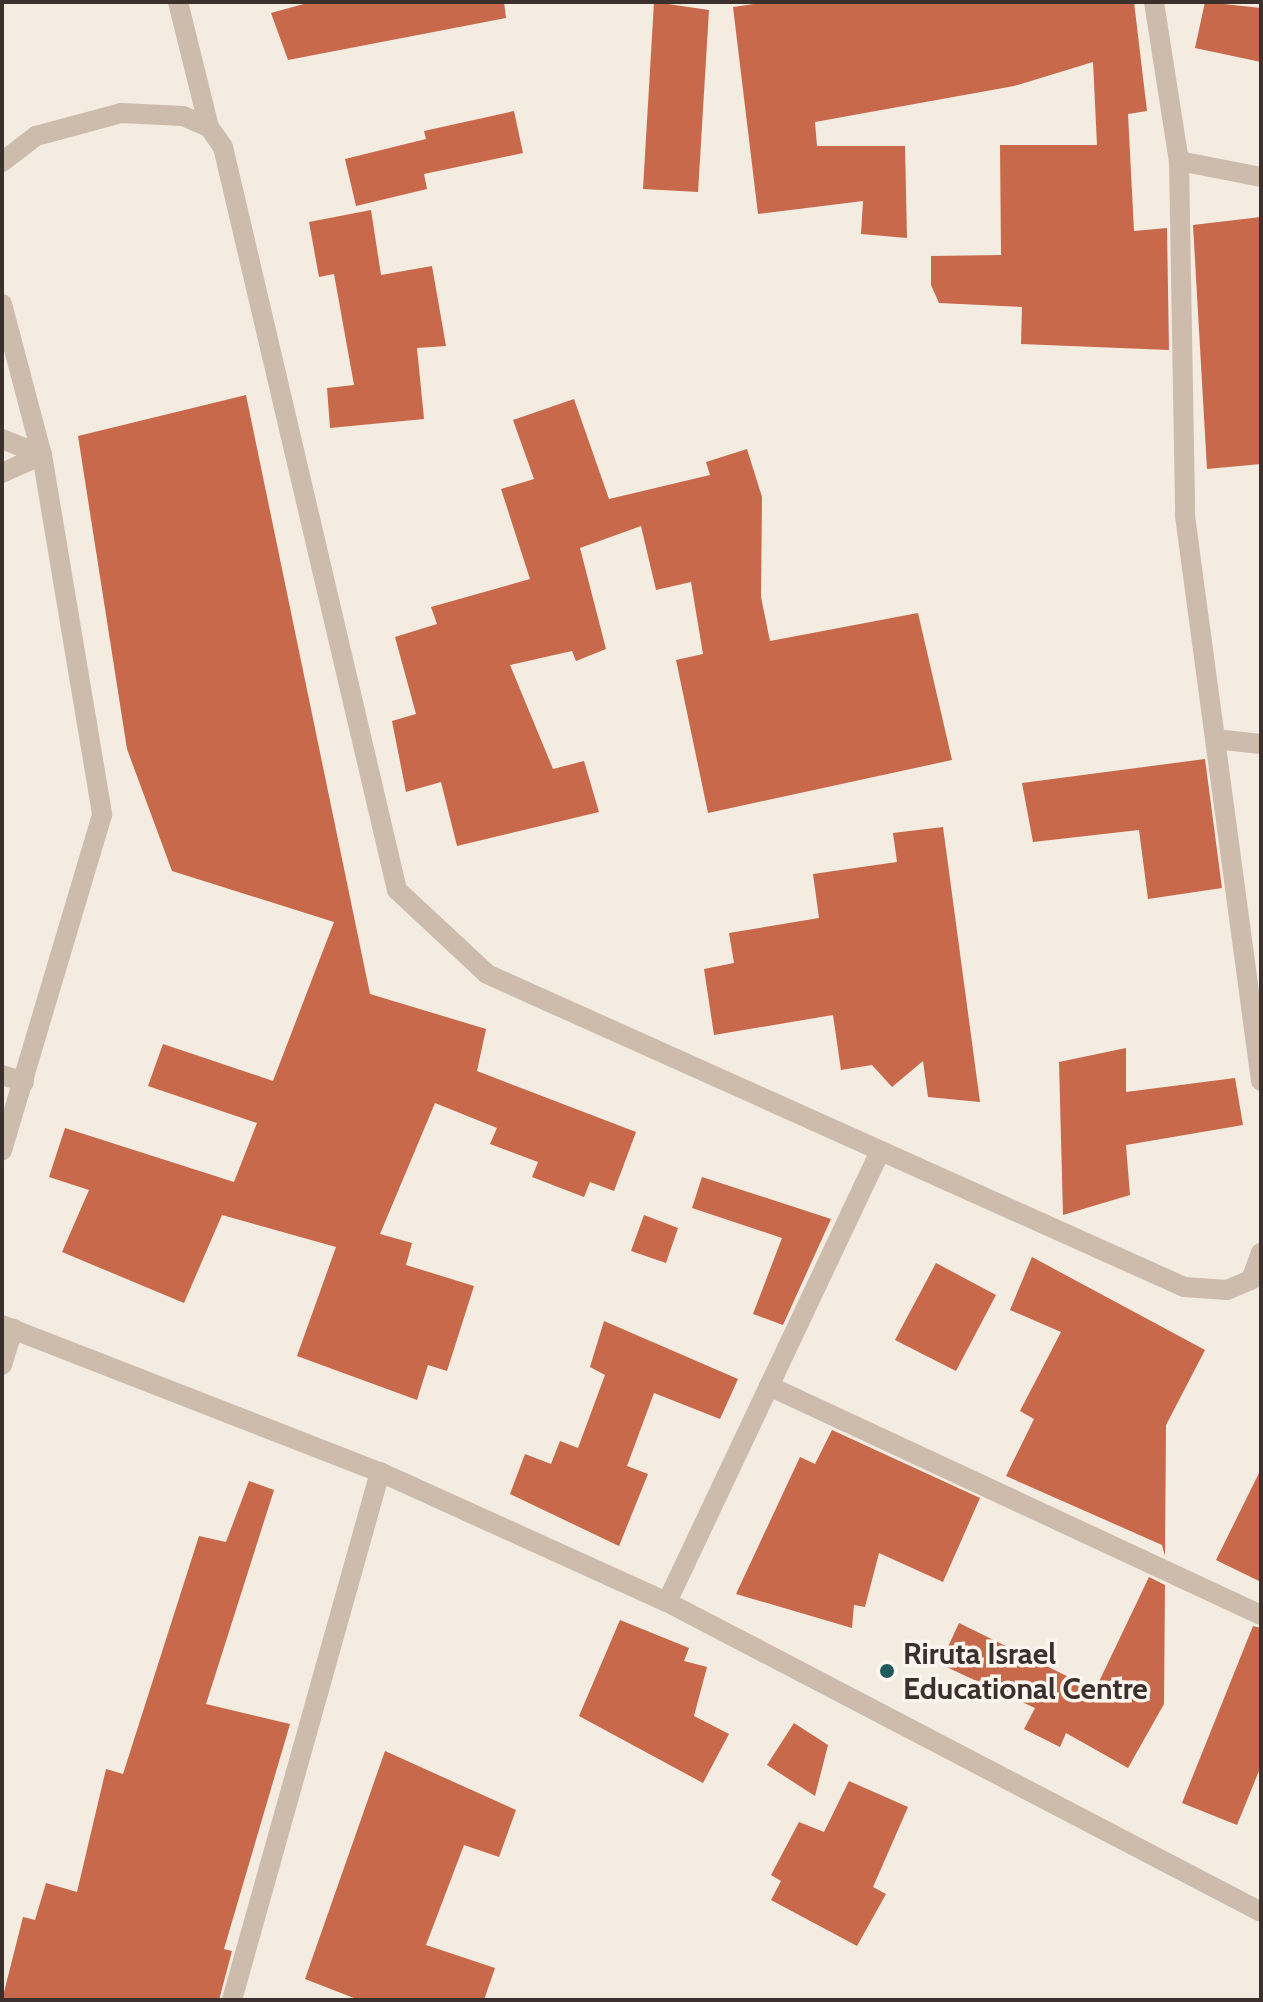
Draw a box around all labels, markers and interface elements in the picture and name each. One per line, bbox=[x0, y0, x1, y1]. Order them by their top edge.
place label: Riruta Israel Educational Centre bbox=[903, 1636, 1148, 1706]
marker: Riruta Israel Educational Centre bbox=[878, 1662, 896, 1680]

